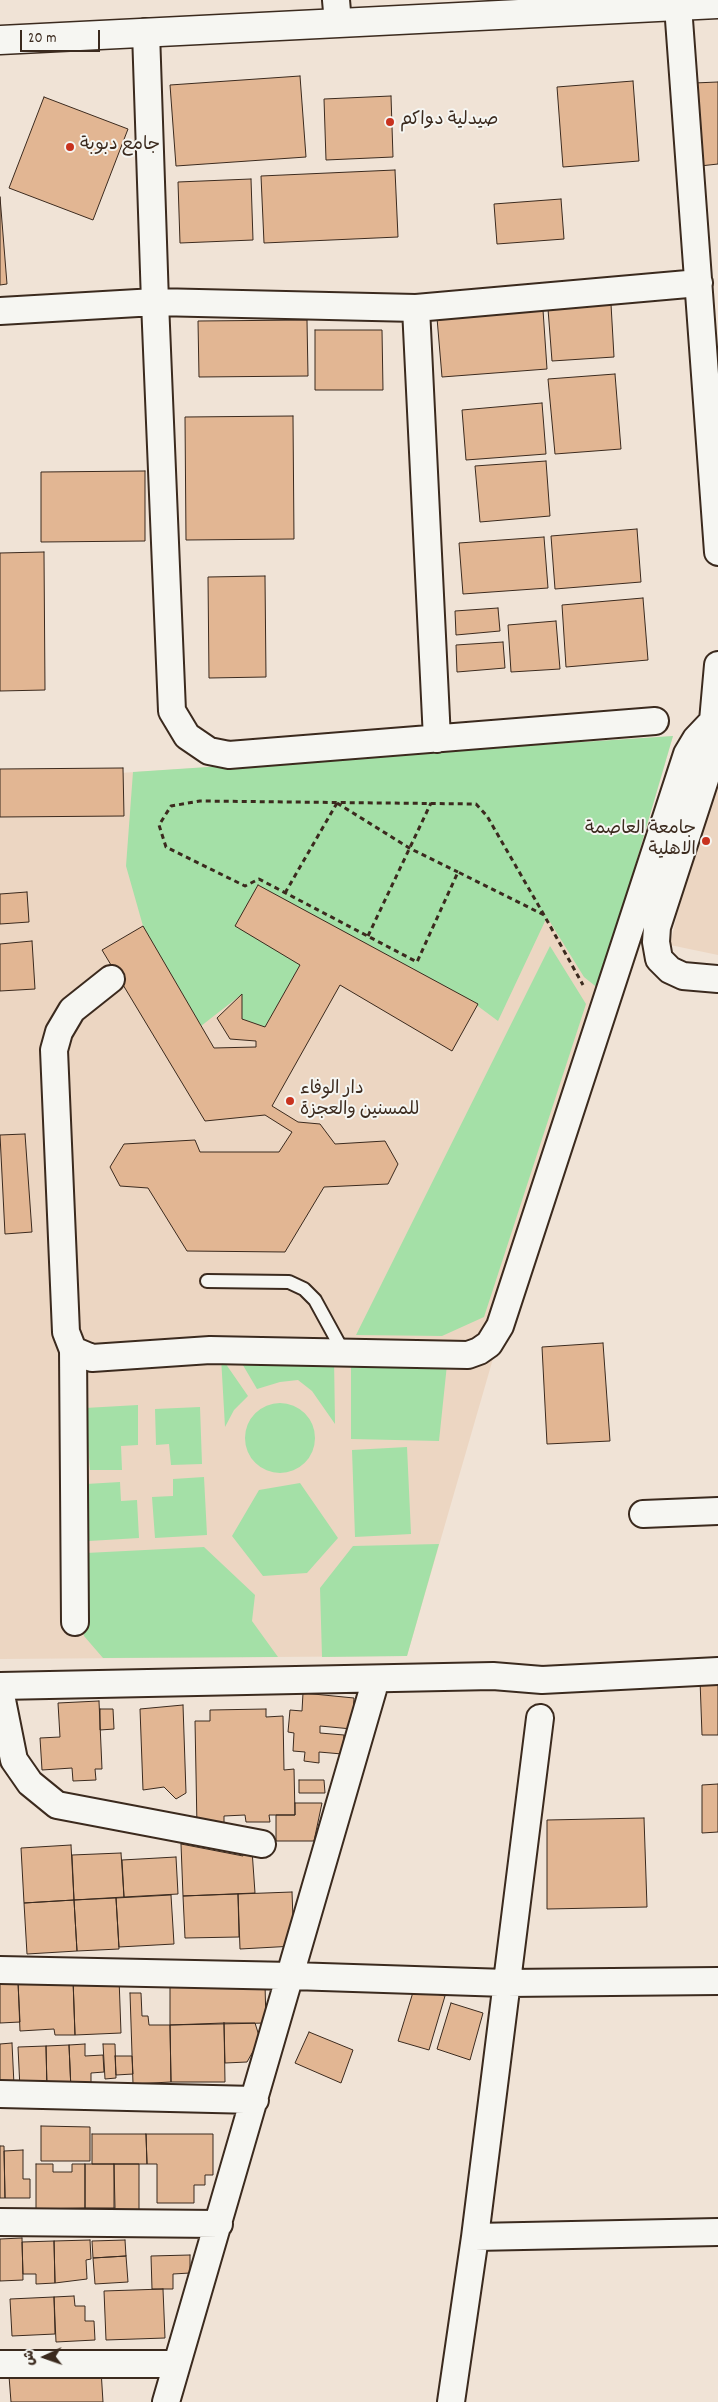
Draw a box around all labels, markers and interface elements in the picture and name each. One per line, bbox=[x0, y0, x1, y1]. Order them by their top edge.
scale bar bbox=[22, 20, 102, 52]
text: 20 m bbox=[28, 28, 56, 50]
place label: صيدلية دواكم bbox=[400, 111, 498, 133]
marker: صيدلية دواكم bbox=[384, 116, 396, 128]
place label: جامع دبوبة bbox=[80, 136, 160, 158]
marker: جامع دبوبة bbox=[64, 141, 76, 153]
place label: جامعة العاصمة الاهلية bbox=[585, 820, 696, 862]
marker: جامعة العاصمة الاهلية bbox=[700, 835, 712, 847]
place label: دار الوفاء للمسنين والعجزة bbox=[300, 1080, 419, 1122]
marker: دار الوفاء للمسنين والعجزة bbox=[284, 1095, 296, 1107]
north arrow bbox=[20, 2332, 70, 2382]
text: ش bbox=[20, 2350, 40, 2366]

